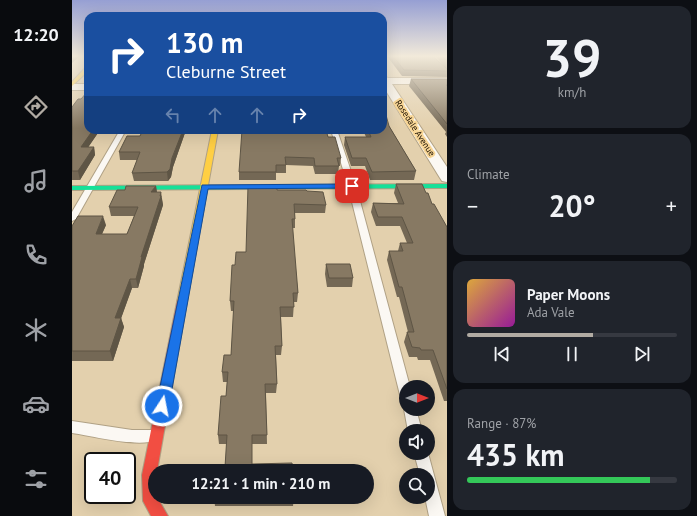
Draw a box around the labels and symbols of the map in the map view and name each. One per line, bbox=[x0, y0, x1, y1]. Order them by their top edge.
street label: Rosedale Avenue bbox=[393, 98, 438, 158]
pin bbox=[335, 169, 369, 203]
north arrow bbox=[399, 380, 435, 416]
position arrow bbox=[141, 385, 183, 427]
speed limit sign: 40 bbox=[84, 452, 136, 504]

